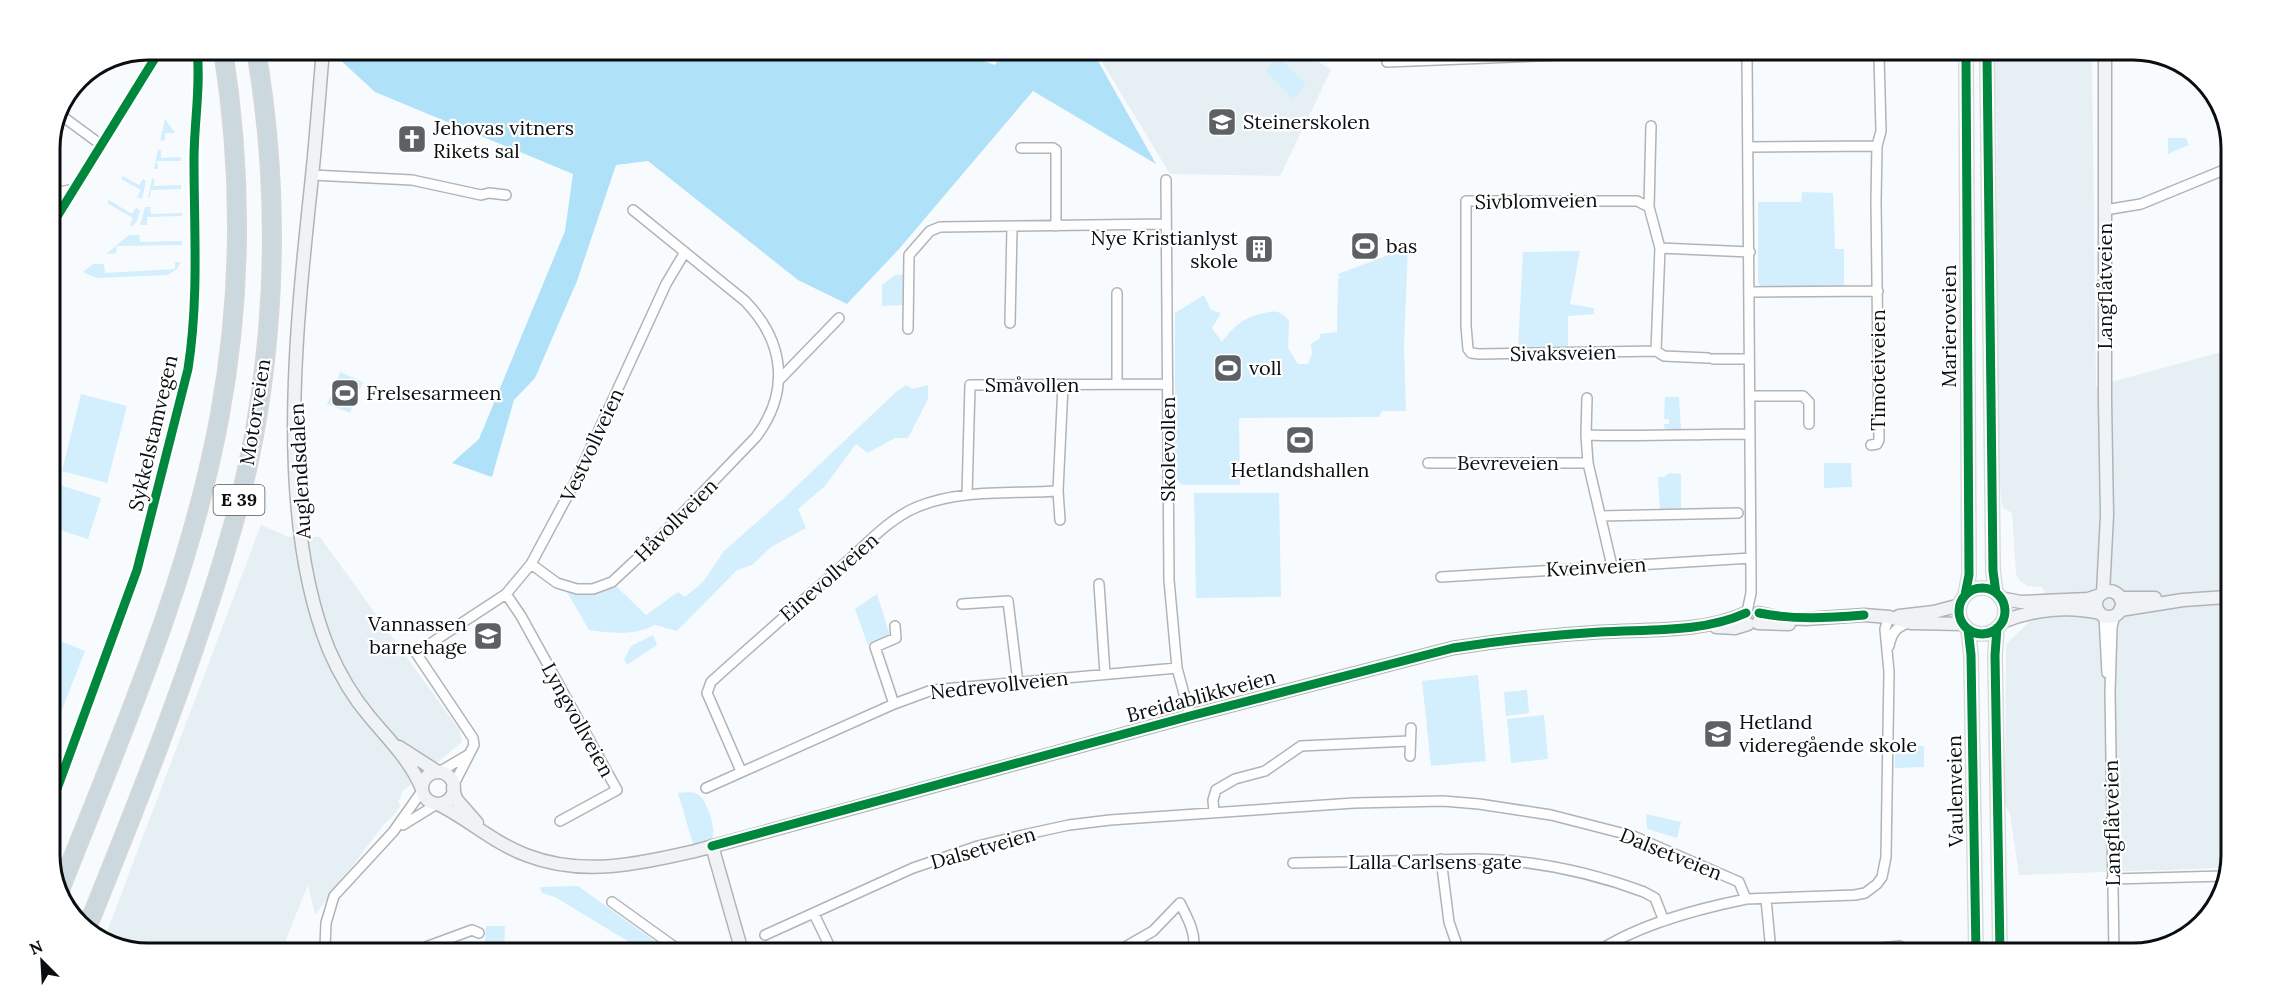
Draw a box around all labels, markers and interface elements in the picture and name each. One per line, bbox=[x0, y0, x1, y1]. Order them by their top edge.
school or university icon: Steinerskolen bbox=[1206, 106, 1238, 138]
place label: Steinerskolen bbox=[1243, 109, 1370, 134]
place label: Jehovas vitners Rikets sal bbox=[432, 115, 574, 163]
church icon: Jehovas vitners Rikets sal bbox=[396, 123, 428, 155]
street label: Sivblomveien bbox=[1474, 187, 1598, 214]
street label: Langflåtveien bbox=[2092, 223, 2117, 349]
place label: Nye Kristianlyst skole bbox=[1091, 225, 1238, 273]
sports icon: bas bbox=[1349, 230, 1381, 262]
building icon: Nye Kristianlyst skole bbox=[1243, 233, 1275, 265]
place label: bas bbox=[1386, 233, 1417, 258]
street label: Marieroveien bbox=[1936, 264, 1961, 388]
street label: Timoteiveien bbox=[1865, 309, 1890, 431]
street label: Sivaksveien bbox=[1510, 339, 1616, 366]
sports icon: voll bbox=[1212, 352, 1244, 384]
street label: Sykkelstamvegen bbox=[122, 353, 183, 513]
place label: voll bbox=[1249, 355, 1282, 380]
street label: Motorveien bbox=[234, 357, 275, 467]
street label: Småvollen bbox=[985, 372, 1079, 397]
sports icon: Frelsesarmeen bbox=[329, 377, 361, 409]
place label: Frelsesarmeen bbox=[366, 380, 502, 405]
street label: Vestvollveien bbox=[554, 384, 629, 506]
street label: Skolevollen bbox=[1155, 396, 1180, 502]
street label: Auglendsdalen bbox=[283, 402, 316, 541]
sports icon: Hetlandshallen bbox=[1284, 424, 1316, 456]
street label: Bevreveien bbox=[1457, 450, 1559, 475]
place label: Hetlandshallen bbox=[1231, 457, 1369, 482]
street label: Håvollveien bbox=[629, 473, 722, 566]
road number: E 39 bbox=[214, 485, 264, 515]
street label: Einevollveien bbox=[774, 527, 883, 626]
street label: Kveinveien bbox=[1545, 551, 1647, 582]
place label: Vannassen barnehage bbox=[367, 611, 467, 659]
school or university icon: Vannassen barnehage bbox=[472, 620, 504, 652]
street label: Lyngvollveien bbox=[537, 658, 620, 781]
street label: Breidablikkveien bbox=[1124, 664, 1278, 727]
street label: Nedrevollveien bbox=[929, 665, 1069, 704]
place label: Hetland videregående skole bbox=[1739, 709, 1917, 757]
school or university icon: Hetland videregående skole bbox=[1702, 718, 1734, 750]
street label: Vaulenveien bbox=[1941, 735, 1968, 848]
street label: Langflåtveien bbox=[2098, 759, 2125, 887]
street label: Dalsetveien bbox=[927, 821, 1038, 874]
street label: Dalsetveien bbox=[1616, 822, 1726, 885]
street label: Lalla Carlsens gate bbox=[1348, 849, 1522, 874]
north arrow bbox=[12, 931, 72, 991]
text: N bbox=[26, 936, 46, 959]

